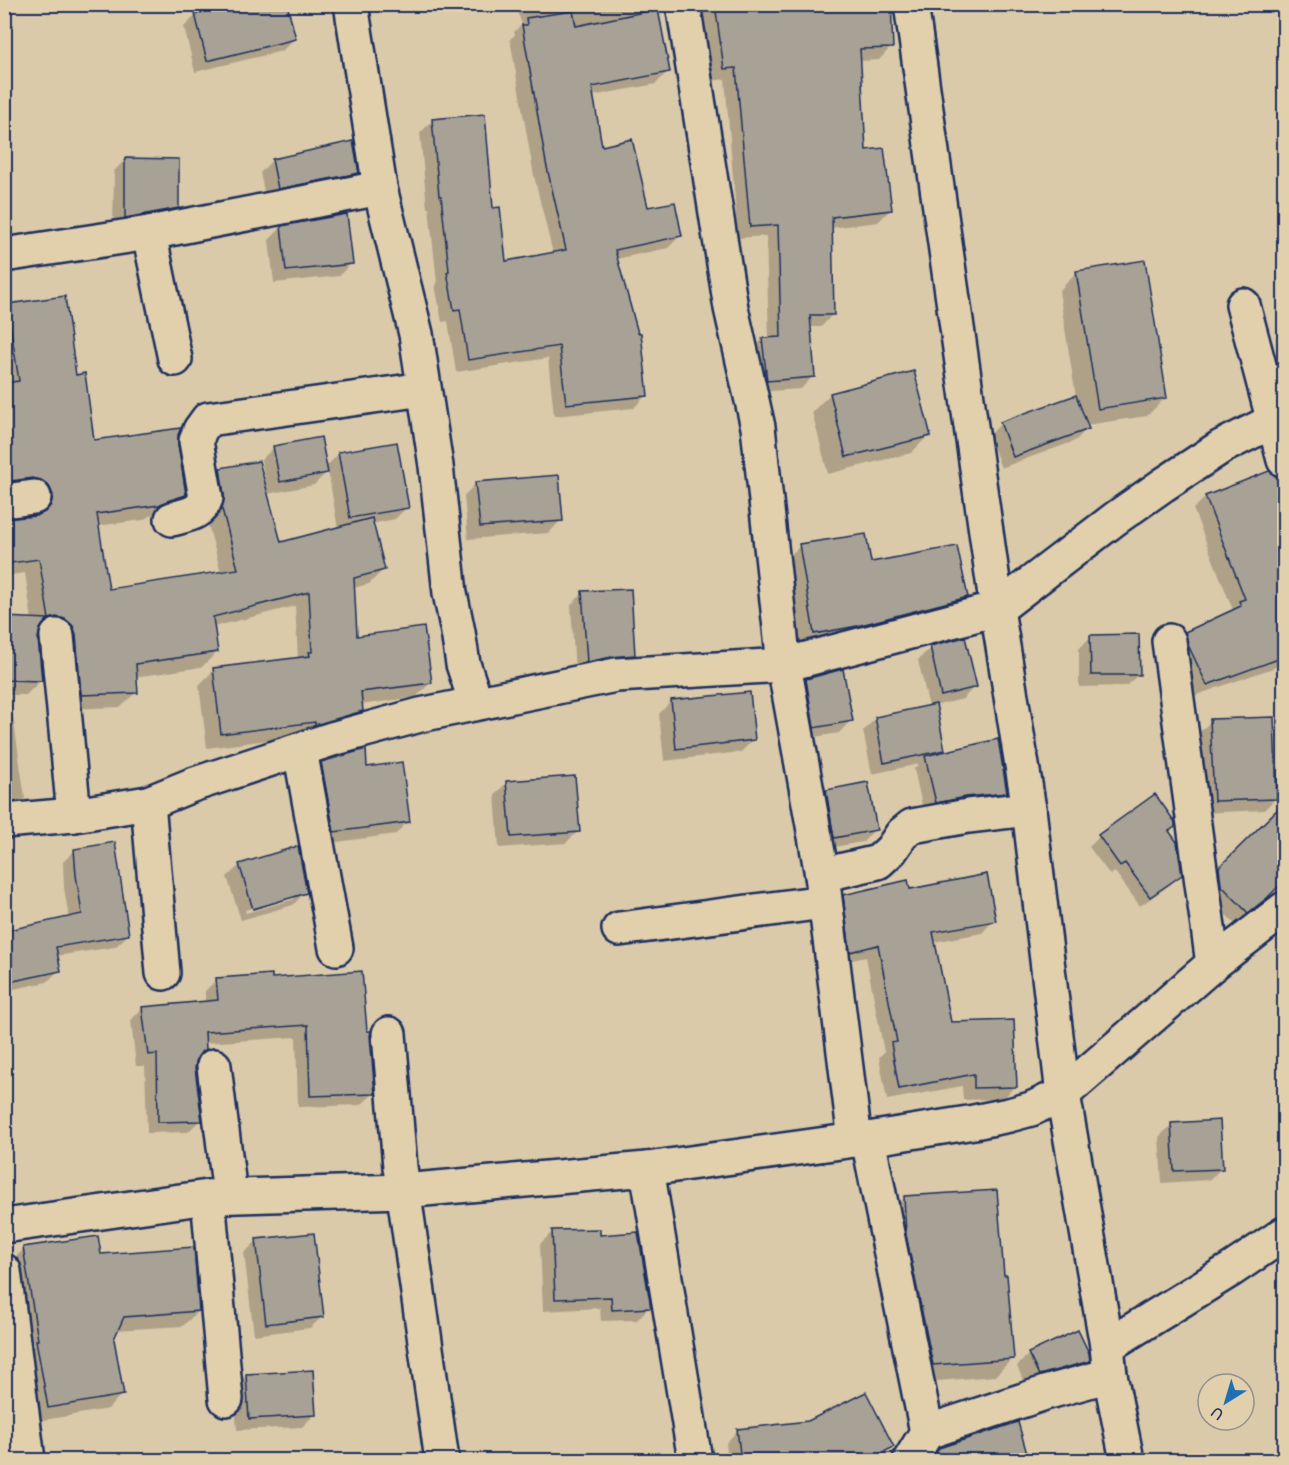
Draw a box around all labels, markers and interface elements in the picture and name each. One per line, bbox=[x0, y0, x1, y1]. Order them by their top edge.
north arrow bbox=[1196, 1372, 1256, 1432]
text: U bbox=[1208, 1403, 1227, 1424]

